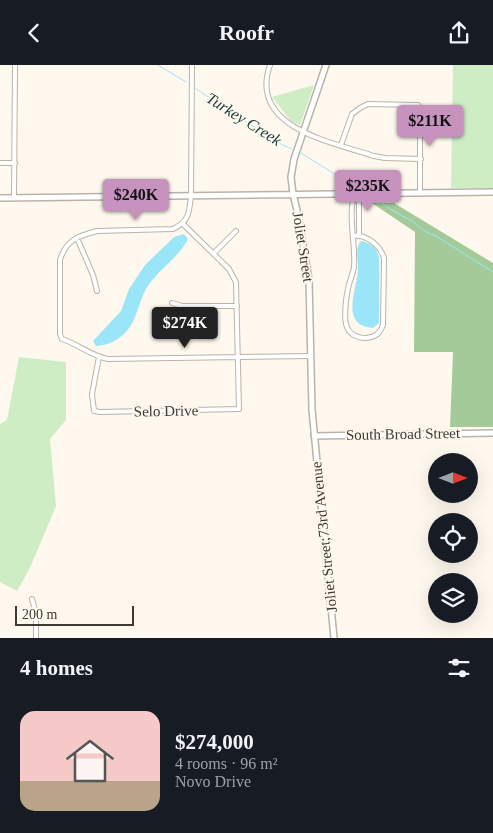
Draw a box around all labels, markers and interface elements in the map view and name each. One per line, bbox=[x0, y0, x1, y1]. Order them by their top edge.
icon: back bbox=[20, 19, 48, 47]
icon: share bbox=[445, 19, 473, 47]
text: Roofr bbox=[219, 20, 274, 45]
water label: Turkey Creek bbox=[203, 89, 285, 150]
pin: $211K bbox=[395, 104, 465, 147]
text: $211K bbox=[408, 112, 452, 129]
pin: $235K bbox=[333, 169, 403, 212]
text: $235K bbox=[346, 177, 390, 194]
pin: $240K bbox=[101, 179, 171, 221]
text: $240K bbox=[114, 186, 158, 203]
street label: Joliet Street bbox=[290, 211, 317, 284]
pin: $274K bbox=[150, 307, 220, 349]
text: $274K bbox=[163, 314, 207, 331]
street label: Selo Drive bbox=[134, 402, 199, 420]
street label: South Broad Street bbox=[346, 425, 461, 443]
north arrow bbox=[428, 453, 478, 503]
map controls bbox=[428, 453, 478, 623]
street label: Joliet Street;73rd Avenue bbox=[308, 461, 340, 613]
button: locate bbox=[428, 513, 478, 563]
button: layers bbox=[428, 573, 478, 623]
scale bar bbox=[15, 603, 134, 626]
text: 200 m bbox=[22, 607, 57, 622]
icon: filters bbox=[445, 654, 473, 682]
text: 4 homes bbox=[20, 656, 93, 680]
text: $274,000 bbox=[175, 730, 254, 754]
icon: home bbox=[60, 731, 120, 791]
text: 4 rooms · 96 m² bbox=[175, 755, 278, 772]
text: Novo Drive bbox=[175, 773, 251, 790]

